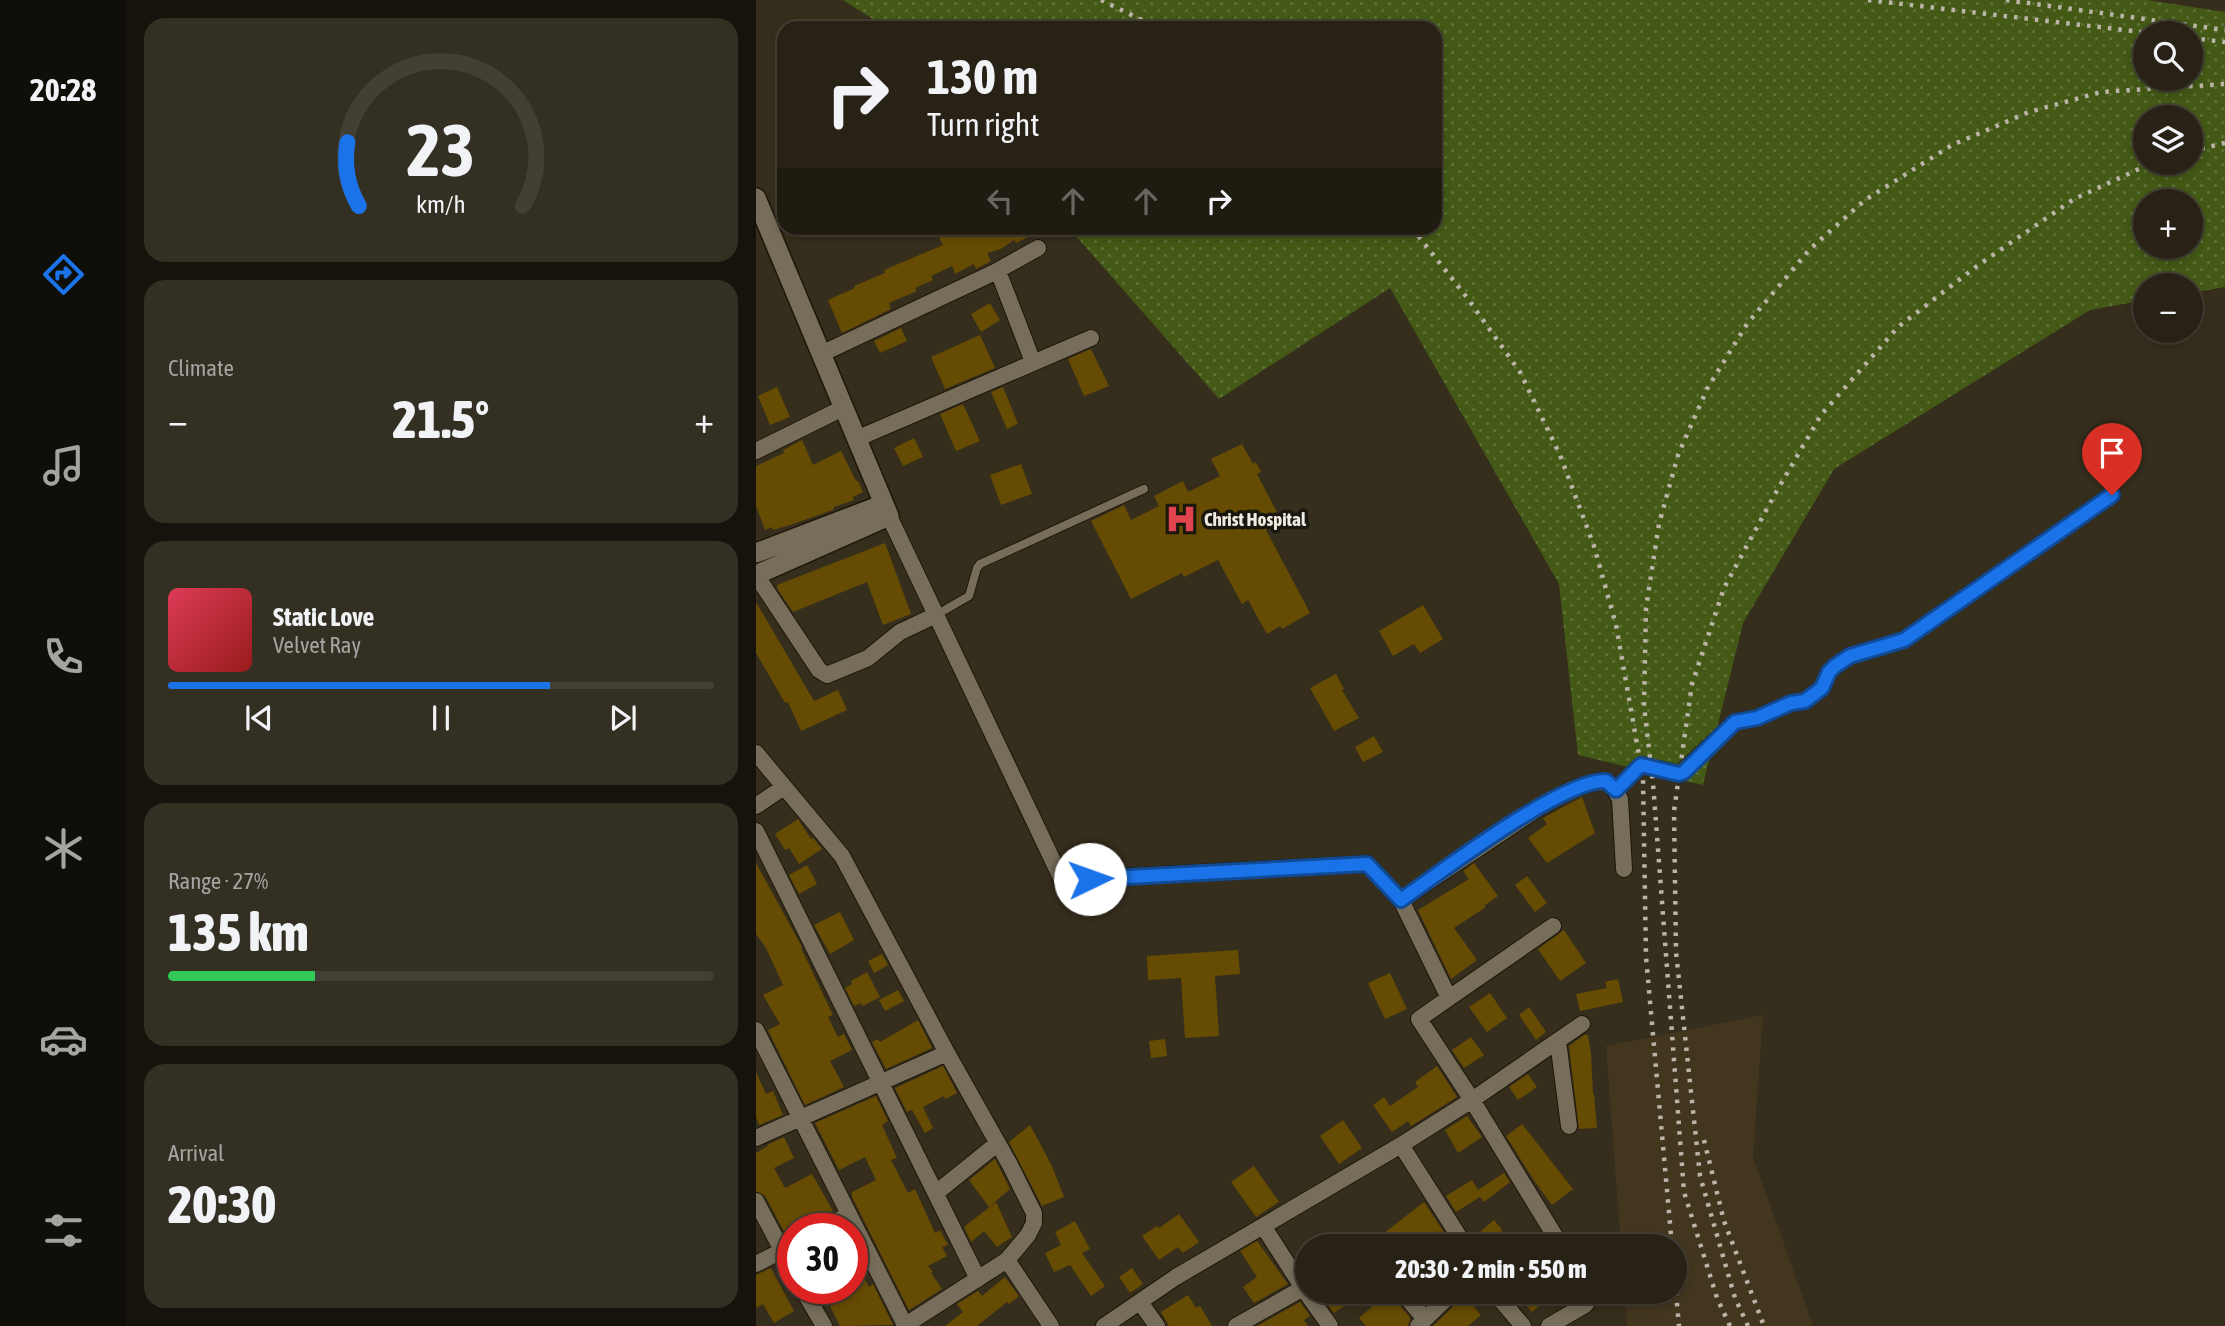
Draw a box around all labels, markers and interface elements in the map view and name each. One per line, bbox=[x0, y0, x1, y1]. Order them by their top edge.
map controls bbox=[2133, 21, 2203, 343]
button: search bbox=[2133, 21, 2203, 91]
text: 130 m bbox=[927, 48, 1038, 104]
icon: right bbox=[812, 49, 903, 140]
text: 20:28 bbox=[30, 71, 96, 108]
button: layers bbox=[2133, 105, 2203, 175]
text: Turn right bbox=[927, 106, 1040, 143]
text: 23 bbox=[407, 108, 475, 191]
icon: left bbox=[981, 182, 1019, 220]
icon: ahead bbox=[1054, 182, 1092, 220]
icon: ahead bbox=[1127, 182, 1165, 220]
icon: right bbox=[1200, 182, 1238, 220]
button: + bbox=[2133, 189, 2203, 259]
text: km/h bbox=[416, 190, 466, 218]
icon: directions bbox=[39, 250, 88, 299]
button: − bbox=[2133, 273, 2203, 343]
text: Climate bbox=[168, 355, 234, 381]
text: 21.5° bbox=[393, 389, 489, 449]
text: − bbox=[168, 398, 188, 441]
text: + bbox=[694, 398, 714, 441]
pin bbox=[2082, 423, 2142, 495]
icon: arrive bbox=[2093, 434, 2131, 472]
icon: music bbox=[39, 441, 88, 490]
hospital icon: Christ Hospital bbox=[1164, 502, 1198, 536]
place label: Christ Hospital bbox=[1204, 508, 1307, 530]
text: Static Love bbox=[273, 602, 374, 632]
icon: phone bbox=[39, 632, 88, 681]
text: Velvet Ray bbox=[273, 632, 361, 658]
icon: previous bbox=[240, 699, 278, 737]
icon: pause bbox=[422, 699, 460, 737]
icon: next bbox=[604, 699, 642, 737]
icon: climate bbox=[39, 824, 88, 873]
position arrow bbox=[1053, 842, 1127, 916]
text: Range · 27% bbox=[168, 868, 268, 894]
text: 135 km bbox=[168, 902, 309, 962]
icon: car bbox=[39, 1015, 88, 1064]
text: Arrival bbox=[168, 1140, 224, 1166]
text: 20:30 bbox=[168, 1174, 276, 1234]
icon: filters bbox=[39, 1206, 88, 1255]
speed limit sign: 30 bbox=[777, 1213, 868, 1304]
text: 20:30 · 2 min · 550 m bbox=[1395, 1254, 1587, 1284]

